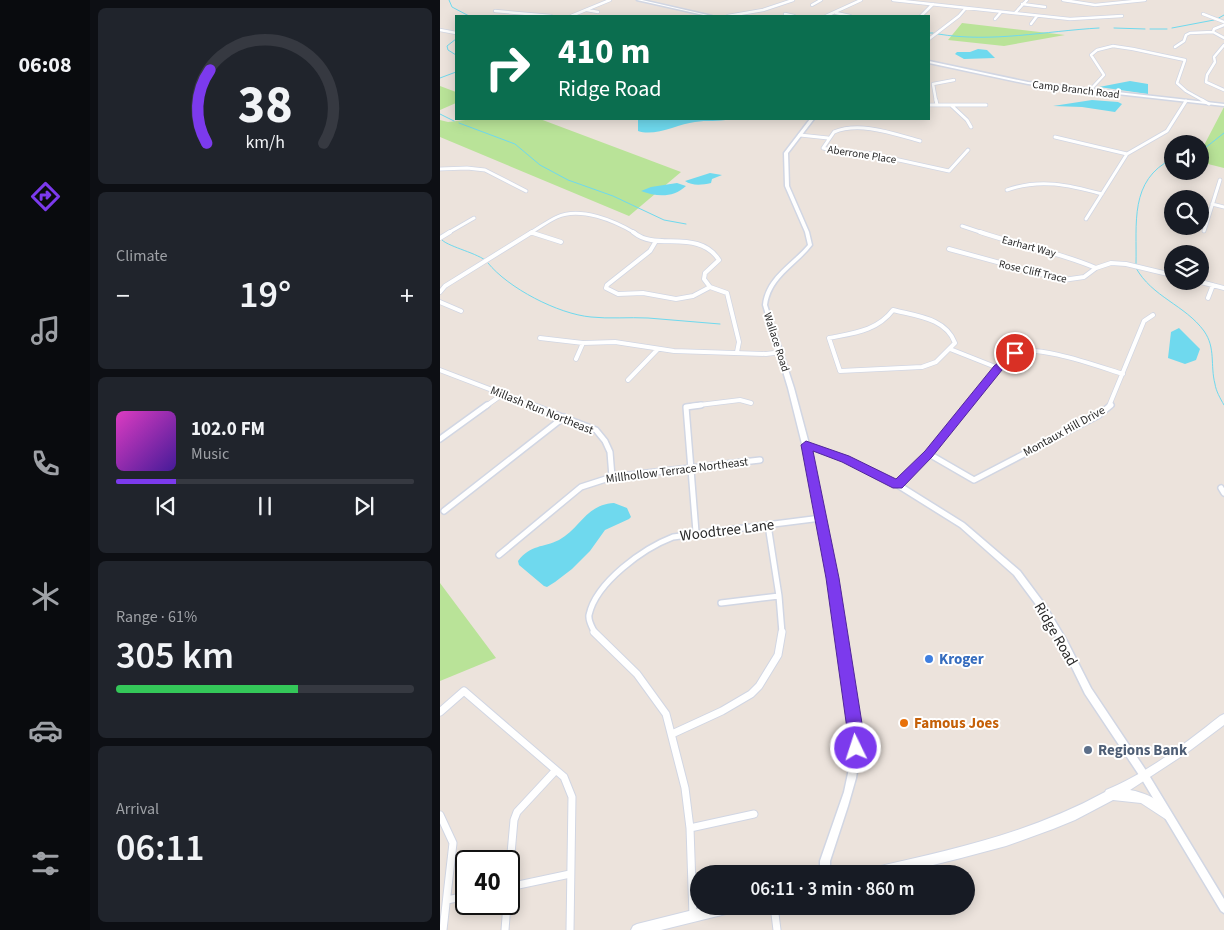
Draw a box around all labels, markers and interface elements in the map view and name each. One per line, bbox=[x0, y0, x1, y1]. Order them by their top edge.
text: 410 m bbox=[558, 27, 650, 77]
icon: right bbox=[475, 35, 540, 100]
text: 06:08 bbox=[18, 49, 72, 81]
text: 38 bbox=[238, 69, 292, 143]
text: Ridge Road bbox=[558, 73, 661, 105]
street label: Camp Branch Road bbox=[1032, 77, 1120, 102]
text: km/h bbox=[245, 130, 285, 155]
map controls bbox=[1164, 135, 1209, 290]
button: sound bbox=[1164, 135, 1209, 180]
street label: Aberrone Place bbox=[826, 142, 898, 167]
icon: directions bbox=[28, 179, 63, 214]
button: search bbox=[1164, 190, 1209, 235]
street label: Earhart Way bbox=[1000, 232, 1058, 261]
text: Climate bbox=[116, 245, 167, 267]
button: layers bbox=[1164, 245, 1209, 290]
street label: Rose Cliff Trace bbox=[997, 256, 1069, 287]
text: 19° bbox=[239, 268, 291, 322]
text: − bbox=[116, 276, 130, 316]
text: + bbox=[400, 276, 414, 316]
street label: Wallace Road bbox=[760, 311, 793, 374]
icon: music bbox=[28, 313, 63, 348]
pin bbox=[994, 332, 1036, 374]
icon: arrive bbox=[1001, 339, 1029, 367]
street label: Millash Run Northeast bbox=[488, 382, 596, 439]
street label: Montaux Hill Drive bbox=[1020, 402, 1108, 461]
text: 102.0 FM bbox=[191, 416, 265, 443]
text: Music bbox=[191, 443, 229, 465]
icon: phone bbox=[28, 446, 63, 481]
street label: Millhollow Terrace Northeast bbox=[605, 453, 749, 488]
icon: previous bbox=[152, 492, 180, 520]
icon: pause bbox=[251, 492, 279, 520]
icon: next bbox=[350, 492, 378, 520]
street label: Woodtree Lane bbox=[679, 514, 775, 547]
icon: climate bbox=[28, 579, 63, 614]
street label: Ridge Road bbox=[1029, 598, 1082, 670]
text: Range · 61% bbox=[116, 606, 197, 628]
text: 305 km bbox=[116, 629, 234, 683]
place label: Kroger bbox=[939, 649, 984, 670]
marker: Kroger bbox=[923, 653, 935, 665]
icon: car bbox=[28, 713, 63, 748]
place label: Famous Joes bbox=[914, 713, 999, 734]
marker: Famous Joes bbox=[898, 717, 910, 729]
position arrow bbox=[829, 721, 881, 773]
place label: Regions Bank bbox=[1098, 740, 1188, 761]
marker: Regions Bank bbox=[1082, 744, 1094, 756]
text: Arrival bbox=[116, 798, 159, 820]
text: 06:11 bbox=[116, 821, 204, 875]
icon: filters bbox=[28, 846, 63, 881]
speed limit sign: 40 bbox=[455, 850, 520, 915]
text: 06:11 · 3 min · 860 m bbox=[750, 876, 915, 903]

